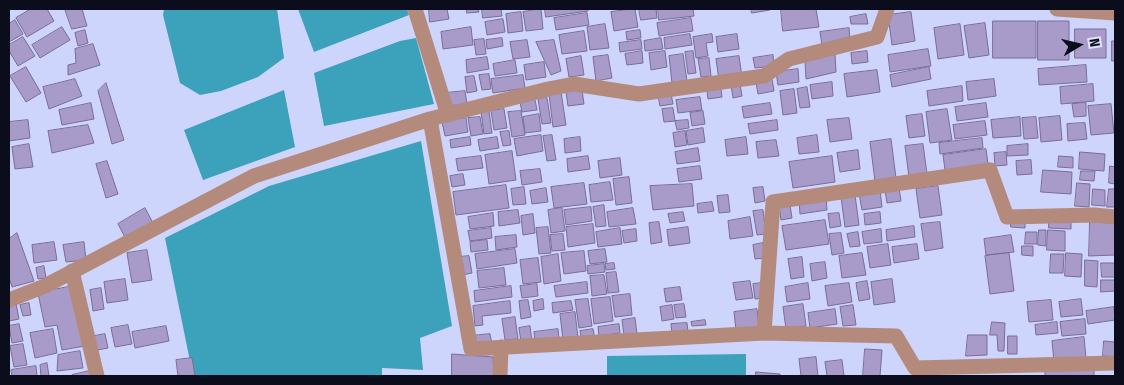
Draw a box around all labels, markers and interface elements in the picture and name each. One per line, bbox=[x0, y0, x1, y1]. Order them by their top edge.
north arrow bbox=[1054, 20, 1104, 70]
text: N bbox=[1085, 37, 1103, 48]

